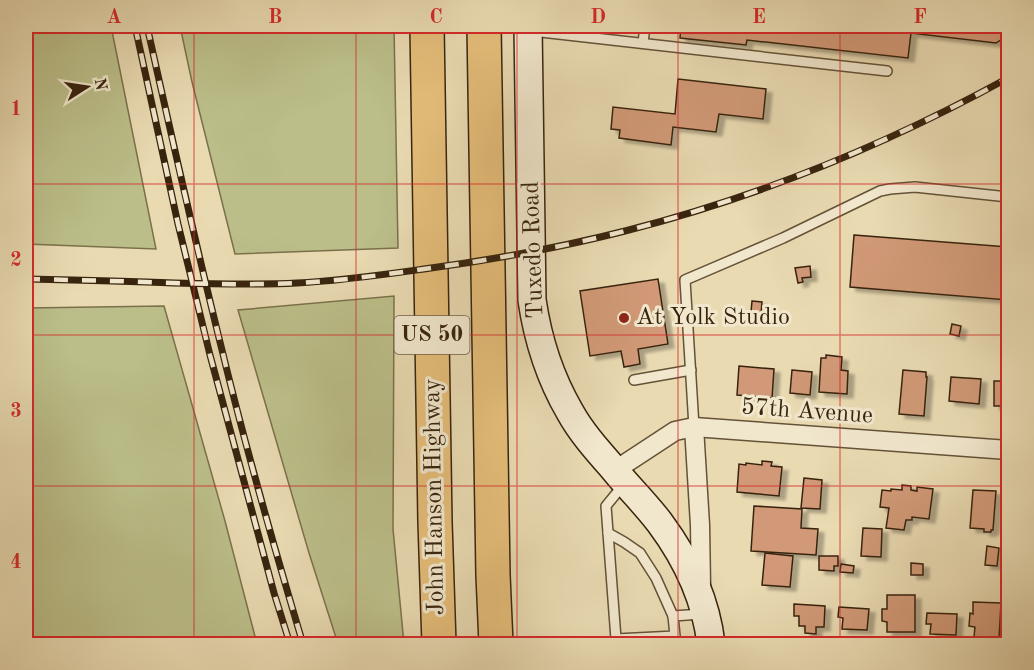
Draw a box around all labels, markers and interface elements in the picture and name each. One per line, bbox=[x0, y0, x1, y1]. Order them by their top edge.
text: A bbox=[106, 8, 122, 28]
text: B bbox=[268, 8, 282, 28]
text: C bbox=[429, 8, 443, 28]
text: D bbox=[590, 8, 606, 28]
text: E bbox=[752, 8, 766, 28]
text: F bbox=[913, 8, 927, 28]
north arrow bbox=[57, 57, 117, 117]
text: N bbox=[91, 77, 109, 93]
text: 1 bbox=[10, 100, 22, 120]
street label: Tuxedo Road bbox=[520, 181, 548, 319]
text: 2 bbox=[10, 251, 22, 271]
place label: At Yolk Studio bbox=[636, 306, 790, 330]
marker: At Yolk Studio bbox=[617, 311, 631, 325]
road number: US 50 bbox=[394, 316, 470, 354]
street label: John Hanson Highway bbox=[421, 378, 449, 616]
street label: 57th Avenue bbox=[740, 395, 874, 429]
text: 3 bbox=[10, 402, 22, 422]
text: 4 bbox=[10, 553, 22, 573]

